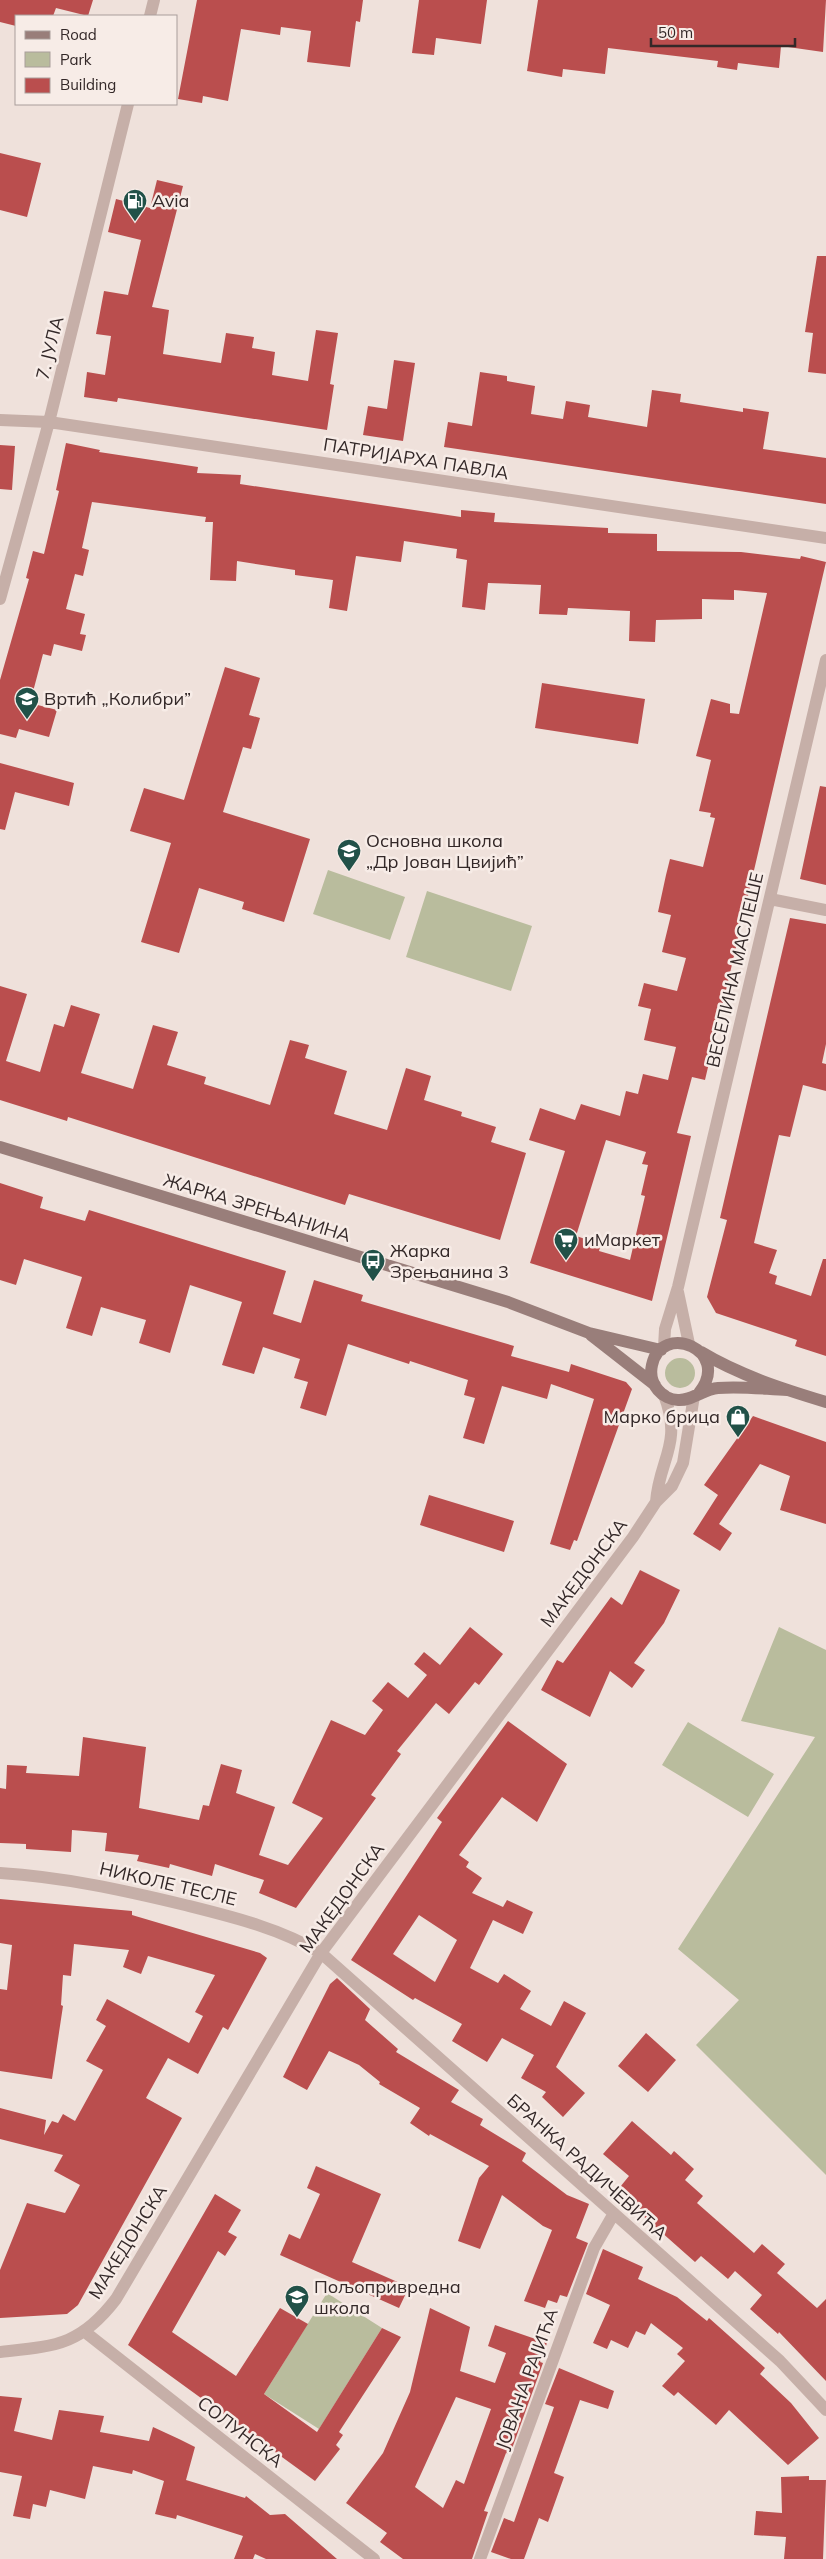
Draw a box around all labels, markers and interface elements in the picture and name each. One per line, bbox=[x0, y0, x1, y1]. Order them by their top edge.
legend bbox=[15, 15, 178, 105]
scale bar bbox=[651, 15, 795, 47]
text: 50 m bbox=[658, 23, 693, 42]
text: Road bbox=[60, 25, 97, 44]
text: Park bbox=[60, 50, 92, 69]
text: Building bbox=[60, 75, 116, 94]
fuel station icon: Avia bbox=[122, 188, 148, 222]
place label: Avia bbox=[152, 189, 189, 212]
street label: 7. ЈУЛА bbox=[31, 314, 68, 382]
street label: ПАТРИЈАРХА ПАВЛА bbox=[322, 432, 510, 485]
school or university icon: Вртић „Колибри” bbox=[14, 686, 40, 720]
place label: Вртић „Колибри” bbox=[44, 687, 191, 710]
place label: Основна школа „Др Јован Цвијић” bbox=[366, 829, 524, 873]
school or university icon: Основна школа „Др Јован Цвијић” bbox=[336, 838, 362, 872]
street label: ВЕСЕЛИНА МАСЛЕШЕ bbox=[701, 870, 768, 1070]
street label: ЖАРКА ЗРЕЊАНИНА bbox=[161, 1168, 354, 1247]
supermarket icon: иМаркет bbox=[553, 1227, 579, 1261]
place label: иМаркет bbox=[584, 1228, 661, 1251]
place label: Жарка Зрењанина 3 bbox=[390, 1239, 509, 1283]
bus stop icon: Жарка Зрењанина 3 bbox=[360, 1248, 386, 1282]
shop icon: Марко брица bbox=[725, 1404, 751, 1438]
place label: Марко брица bbox=[604, 1405, 720, 1428]
street label: МАКЕДОНСКА bbox=[535, 1514, 632, 1632]
street label: МАКЕДОНСКА bbox=[294, 1838, 389, 1957]
street label: НИКОЛЕ ТЕСЛЕ bbox=[97, 1857, 239, 1910]
street label: БРАНКА РАДИЧЕВИЋА bbox=[502, 2088, 672, 2245]
street label: МАКЕДОНСКА bbox=[83, 2180, 172, 2303]
place label: Пољопривредна школа bbox=[314, 2275, 461, 2319]
school or university icon: Пољопривредна школа bbox=[284, 2284, 310, 2318]
street label: ЈОВАНА РАЈИЋА bbox=[490, 2305, 563, 2453]
street label: СОЛУНСКА bbox=[193, 2391, 288, 2472]

